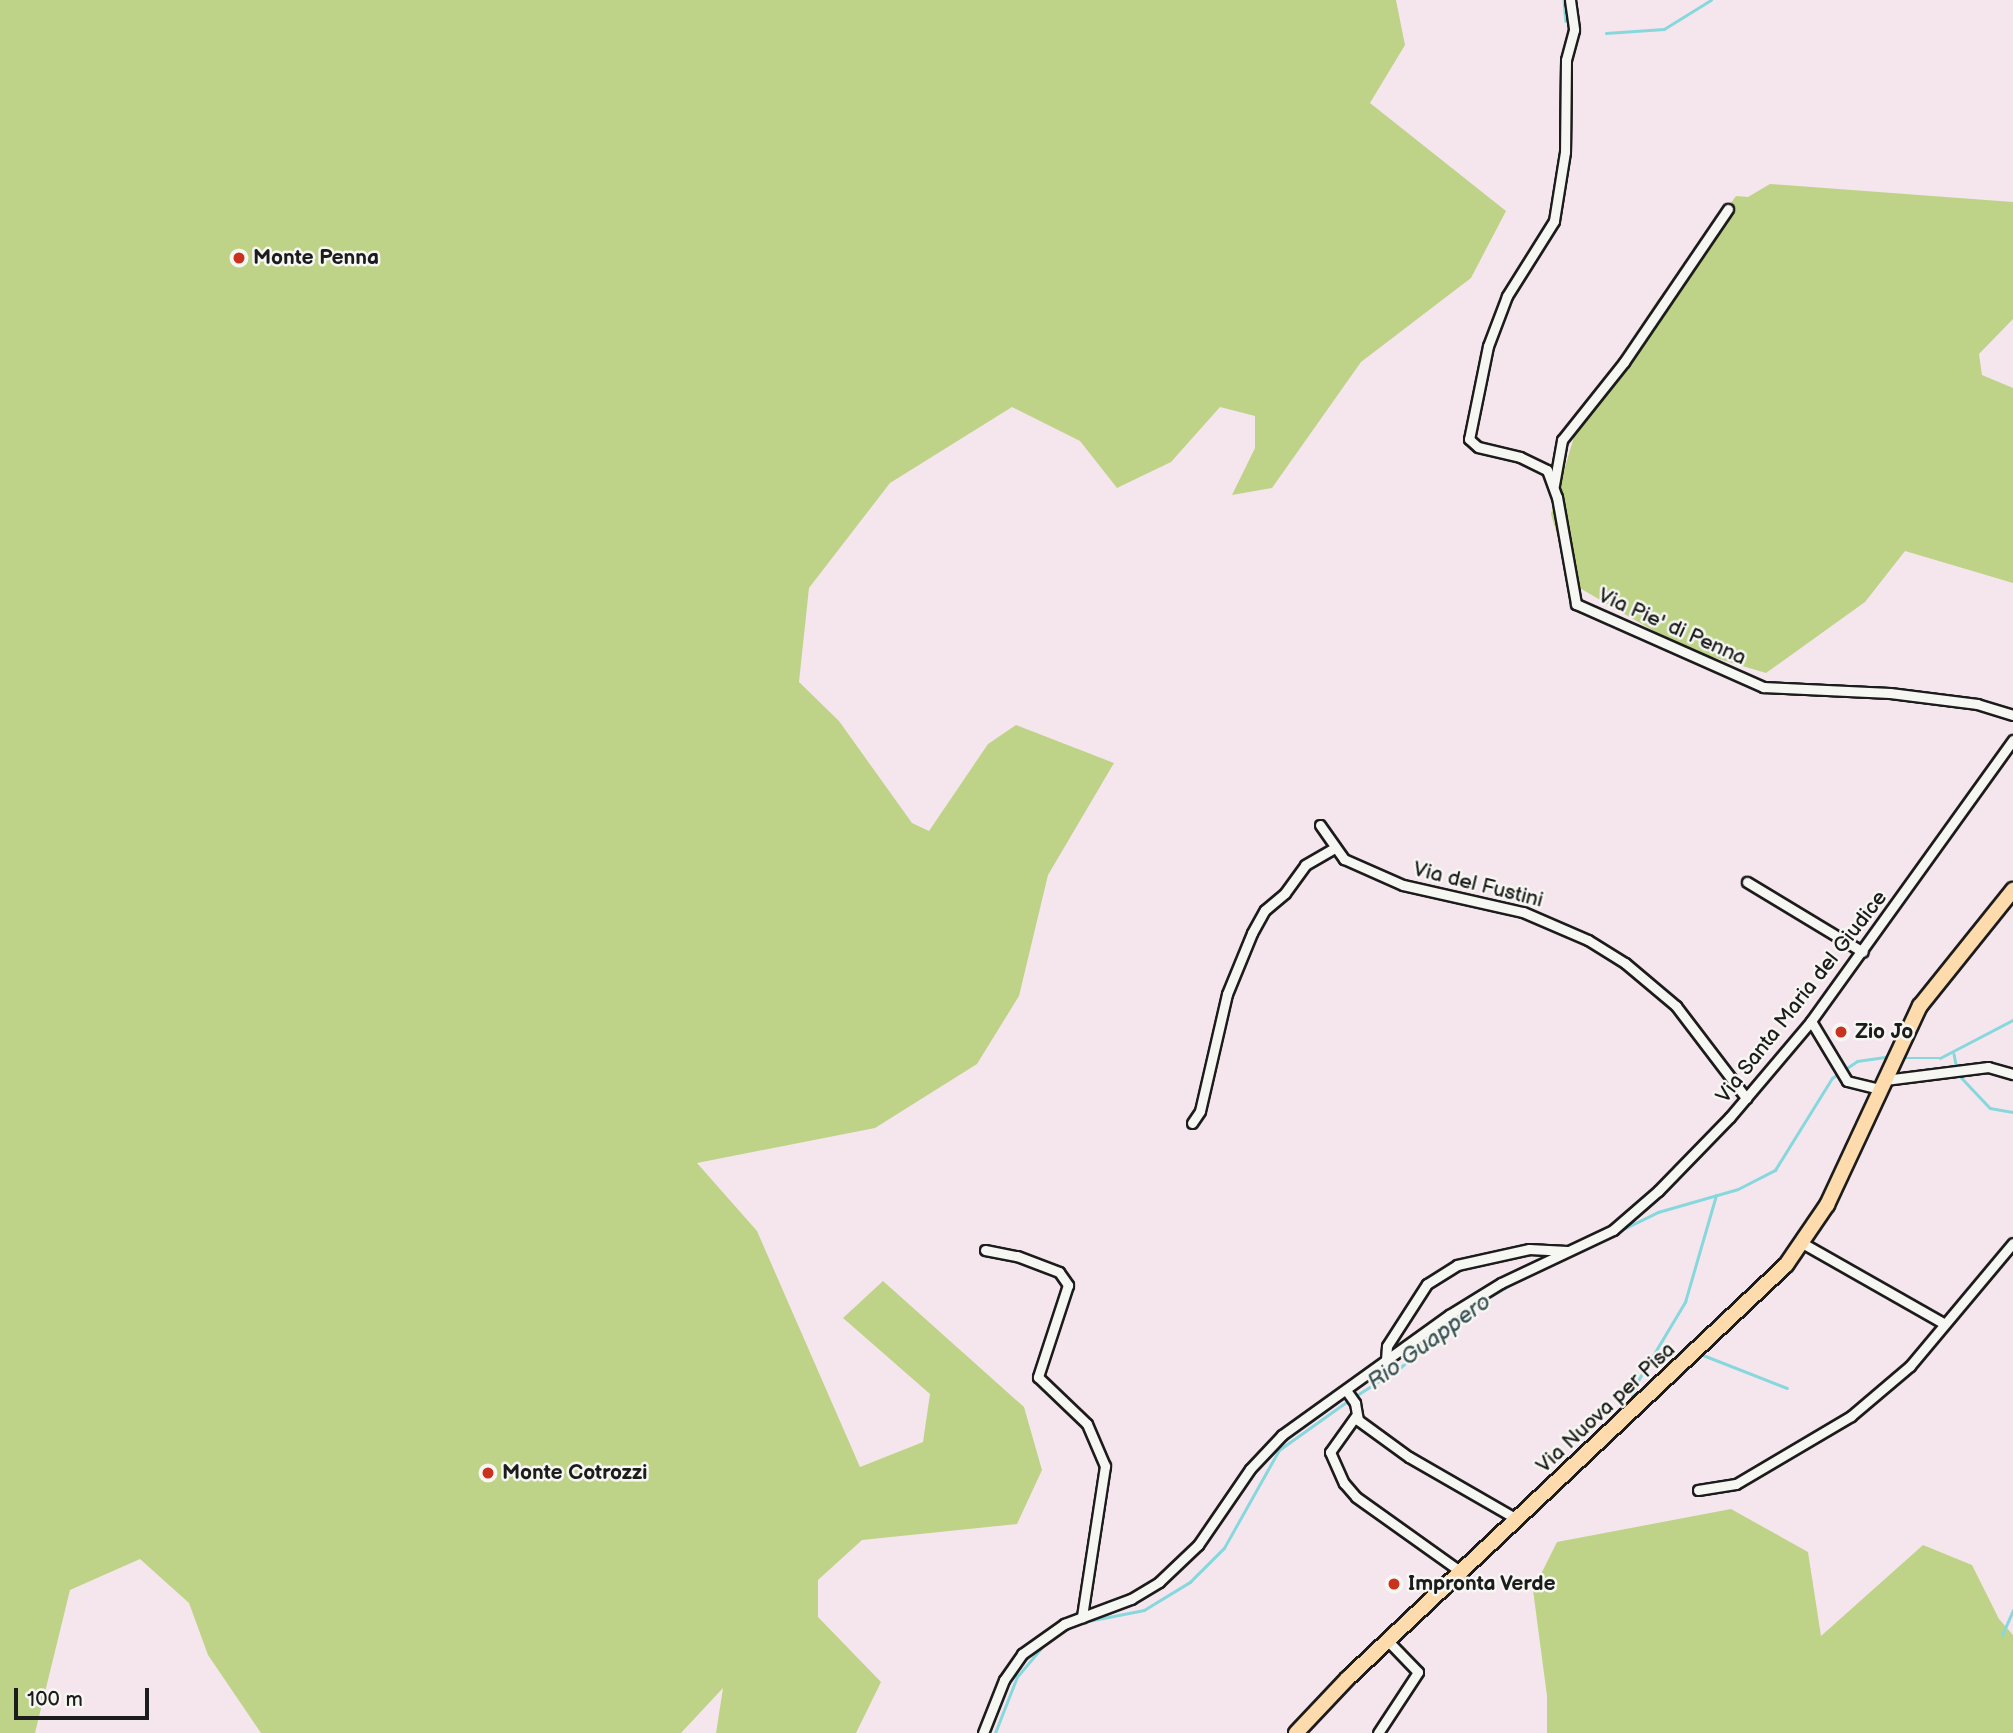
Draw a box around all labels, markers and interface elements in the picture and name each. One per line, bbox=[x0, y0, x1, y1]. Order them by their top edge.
place label: Monte Penna bbox=[253, 245, 379, 271]
marker: Monte Penna bbox=[231, 250, 247, 266]
street label: Via Pie' di Penna bbox=[1594, 583, 1750, 671]
street label: Via del Fustini bbox=[1411, 857, 1545, 913]
street label: Via Santa Maria del Giudice bbox=[1711, 886, 1893, 1108]
place label: Zio Jo bbox=[1855, 1019, 1913, 1045]
marker: Zio Jo bbox=[1833, 1024, 1849, 1040]
water label: Rio Guappero bbox=[1362, 1288, 1496, 1396]
street label: Via Nuova per Pisa bbox=[1531, 1337, 1681, 1479]
place label: Monte Cotrozzi bbox=[502, 1460, 647, 1486]
marker: Monte Cotrozzi bbox=[480, 1465, 496, 1481]
place label: Impronta Verde bbox=[1408, 1571, 1557, 1597]
marker: Impronta Verde bbox=[1386, 1576, 1402, 1592]
scale bar bbox=[18, 1674, 152, 1718]
text: 100 m bbox=[27, 1687, 83, 1712]

